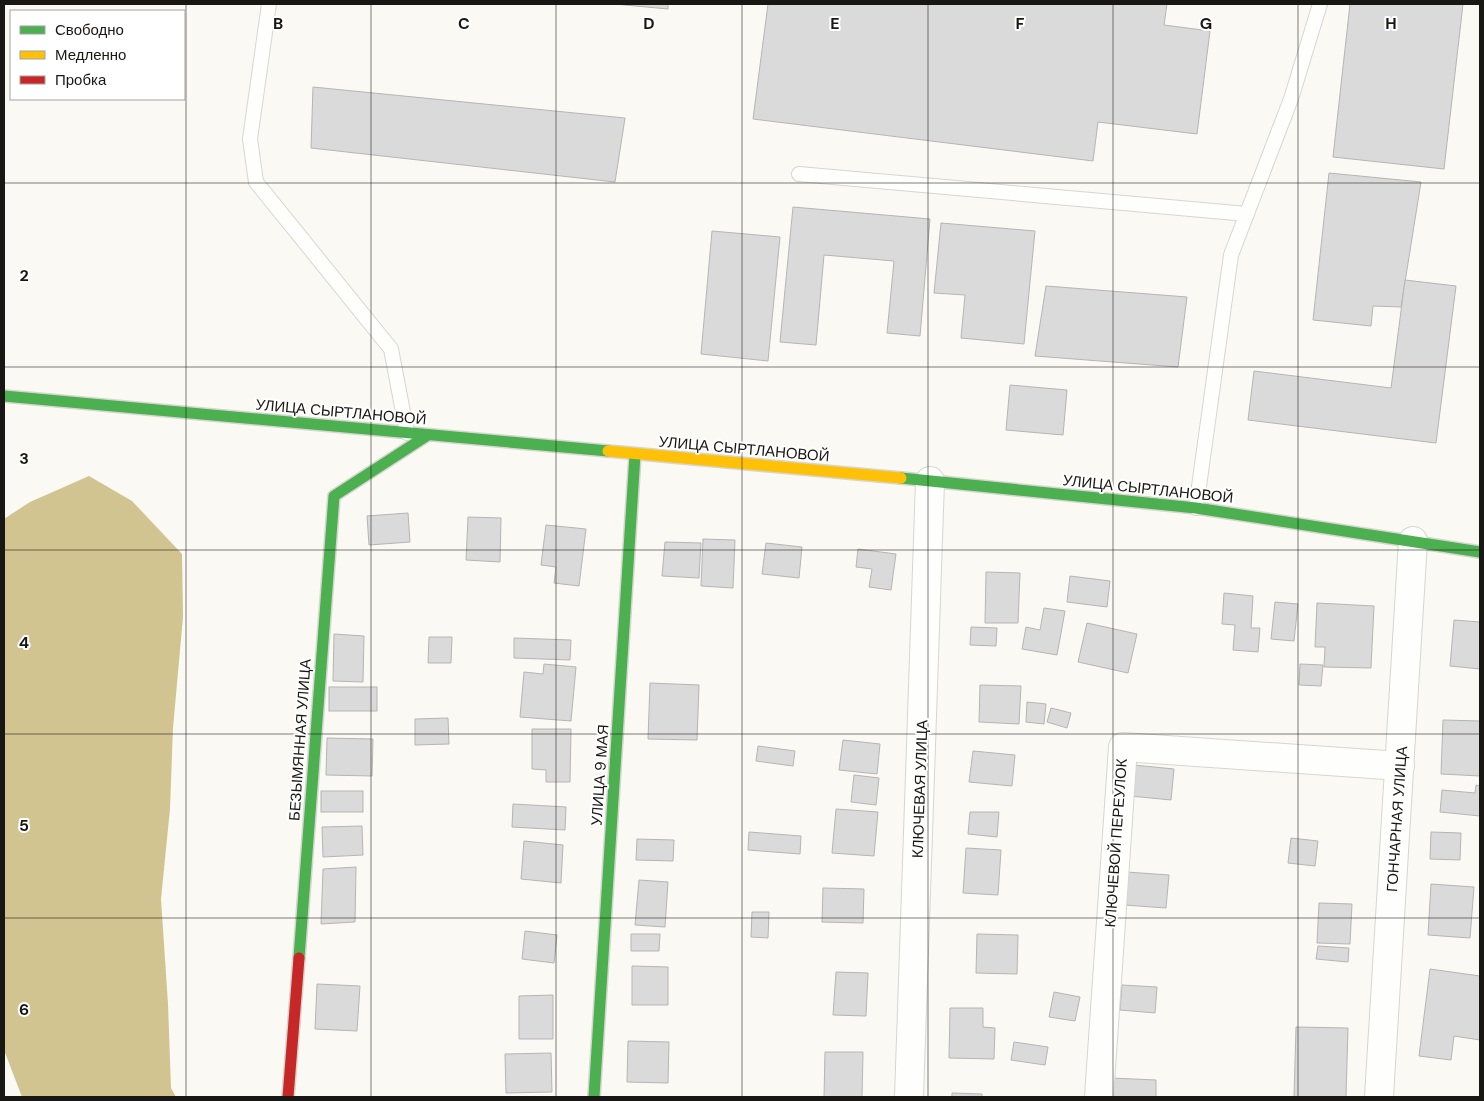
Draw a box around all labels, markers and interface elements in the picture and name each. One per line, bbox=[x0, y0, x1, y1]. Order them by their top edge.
legend bbox=[10, 10, 185, 100]
text: B bbox=[273, 13, 283, 34]
text: C bbox=[458, 13, 470, 34]
text: D bbox=[643, 13, 655, 34]
text: E bbox=[830, 13, 840, 34]
text: F bbox=[1016, 13, 1025, 34]
text: G bbox=[1200, 13, 1212, 34]
text: H bbox=[1385, 13, 1397, 34]
text: Свободно bbox=[55, 20, 124, 40]
text: Медленно bbox=[55, 45, 126, 65]
text: Пробка bbox=[55, 70, 107, 90]
text: 2 bbox=[19, 265, 29, 286]
street label: УЛИЦА СЫРТЛАНОВОЙ bbox=[255, 395, 427, 429]
street label: УЛИЦА СЫРТЛАНОВОЙ bbox=[658, 432, 830, 466]
text: 3 bbox=[19, 448, 29, 469]
street label: УЛИЦА СЫРТЛАНОВОЙ bbox=[1062, 470, 1234, 508]
text: 4 bbox=[19, 632, 29, 653]
street label: БЕЗЫМЯННАЯ УЛИЦА bbox=[284, 658, 316, 822]
street label: КЛЮЧЕВАЯ УЛИЦА bbox=[908, 720, 932, 858]
street label: УЛИЦА 9 МАЯ bbox=[586, 724, 614, 826]
street label: ГОНЧАРНАЯ УЛИЦА bbox=[1382, 745, 1412, 893]
street label: КЛЮЧЕВОЙ ПЕРЕУЛОК bbox=[1100, 758, 1132, 928]
text: 5 bbox=[19, 815, 29, 836]
text: 6 bbox=[19, 999, 29, 1020]

